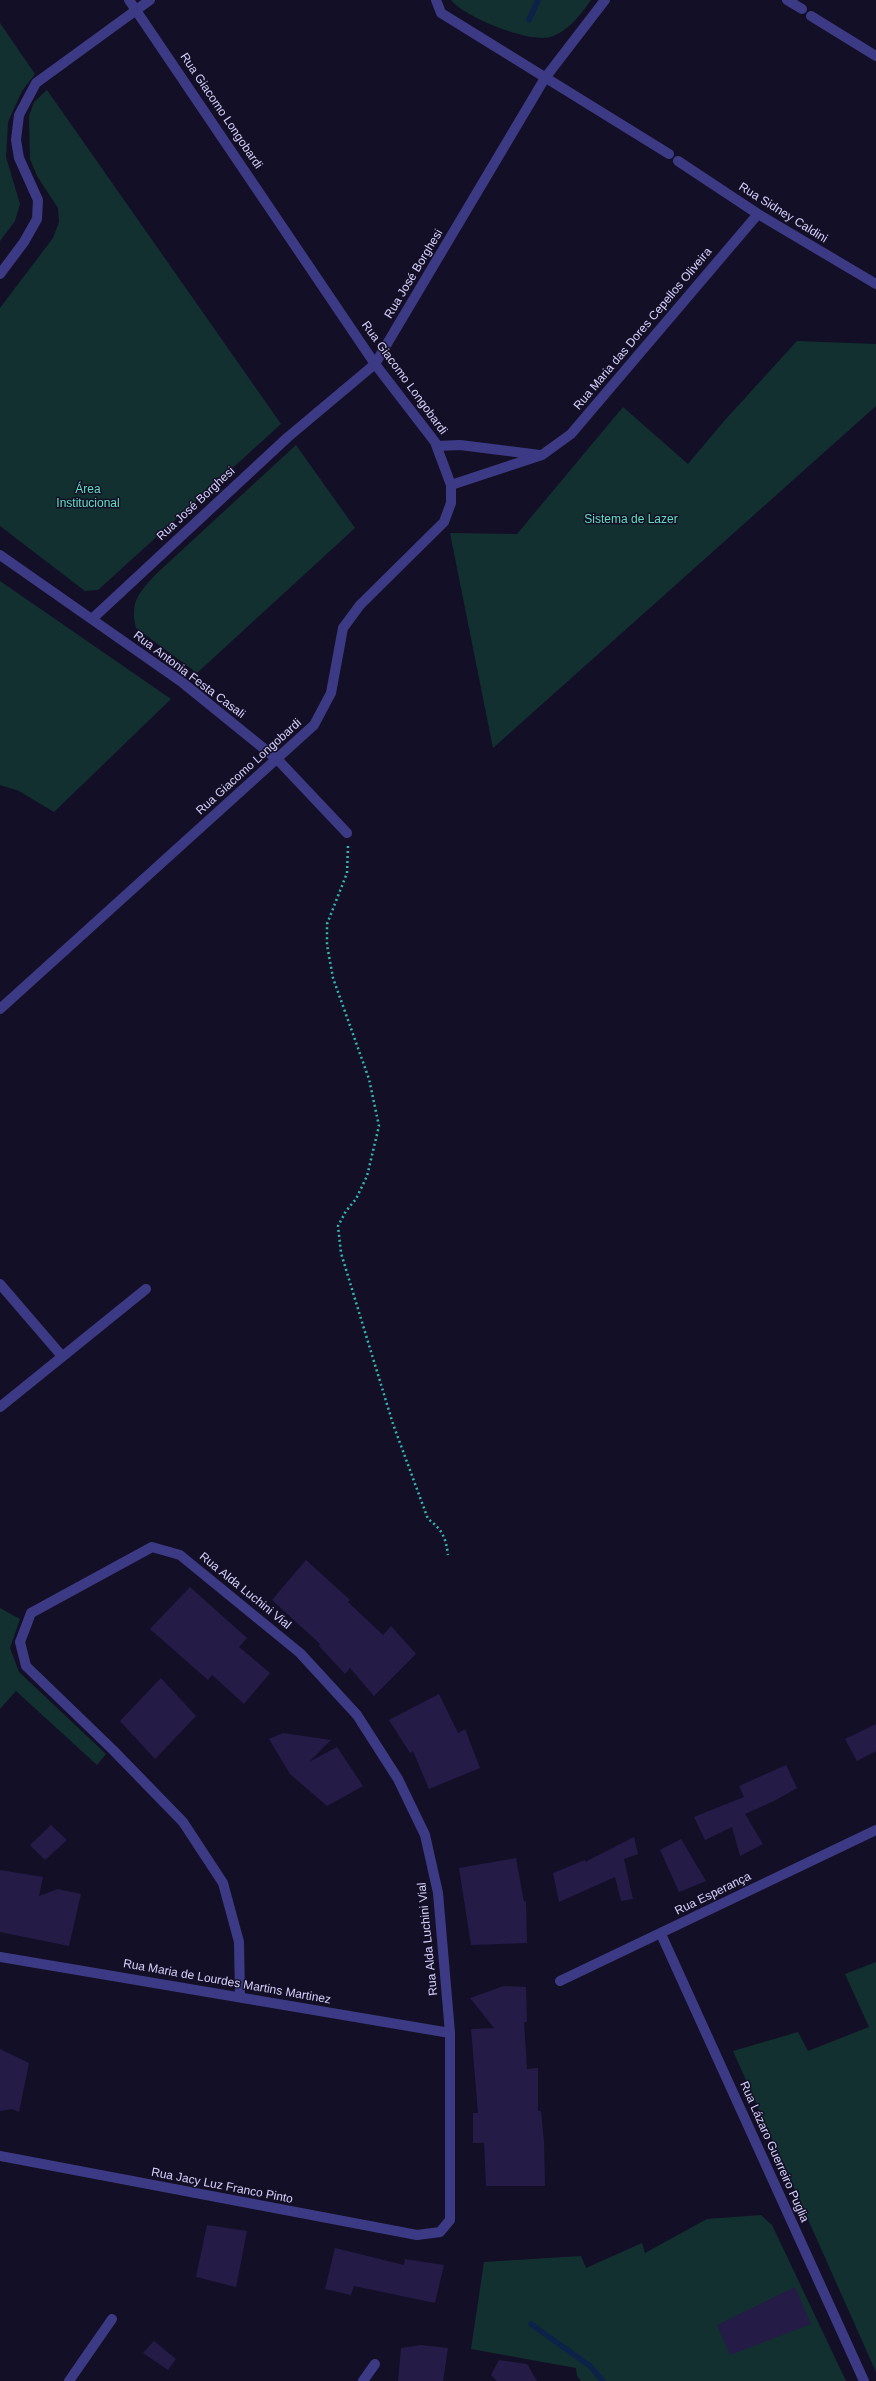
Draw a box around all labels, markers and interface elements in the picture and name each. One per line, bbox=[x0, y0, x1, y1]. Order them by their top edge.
street label: Rua Giacomo Longobardi bbox=[177, 50, 265, 172]
street label: Rua Sidney Caldini bbox=[736, 180, 830, 246]
street label: Rua José Borghesi bbox=[382, 227, 446, 321]
street label: Rua Maria das Dores Cepellos Oliveira bbox=[571, 245, 715, 413]
street label: Rua Giacomo Longobardi bbox=[358, 318, 450, 438]
street label: Rua José Borghesi bbox=[154, 464, 238, 544]
park label: Área Institucional bbox=[56, 483, 120, 511]
park label: Sistema de Lazer bbox=[584, 513, 678, 527]
street label: Rua Antonia Festa Casali bbox=[130, 628, 248, 722]
street label: Rua Giacomo Longobardi bbox=[193, 716, 305, 818]
street label: Rua Alda Luchini Vial bbox=[196, 1550, 294, 1632]
street label: Rua Esperança bbox=[673, 1869, 753, 1919]
street label: Rua Alda Luchini Vial bbox=[415, 1882, 441, 1996]
street label: Rua Maria de Lourdes Martins Martinez bbox=[122, 1957, 332, 2007]
street label: Rua Lázaro Guerreiro Puglia bbox=[736, 2079, 812, 2225]
street label: Rua Jacy Luz Franco Pinto bbox=[150, 2165, 294, 2207]

